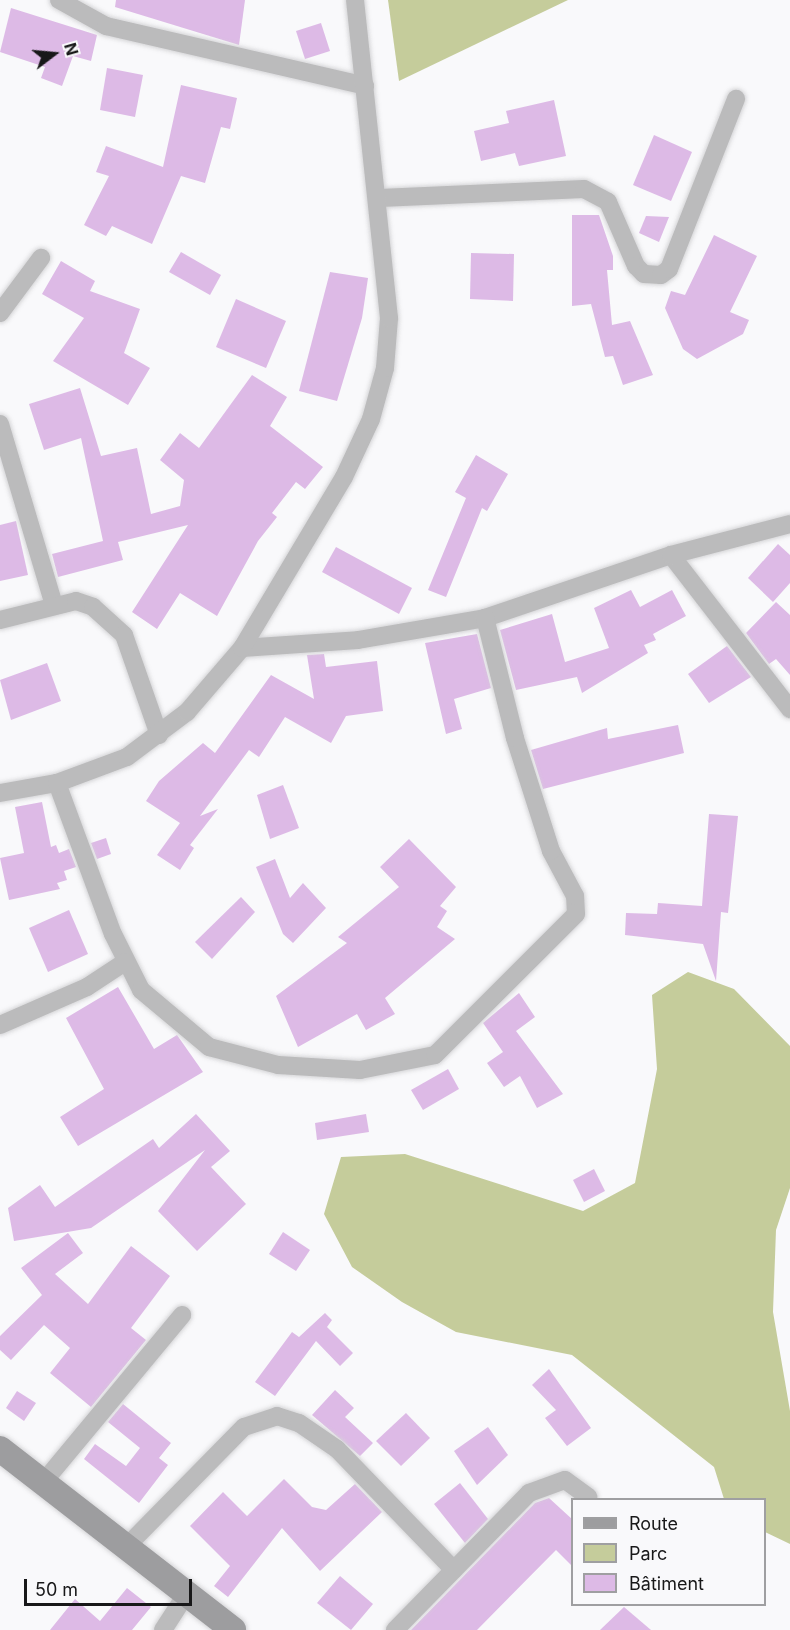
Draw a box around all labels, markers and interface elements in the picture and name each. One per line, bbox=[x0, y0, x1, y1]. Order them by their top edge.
north arrow bbox=[24, 24, 84, 84]
text: N bbox=[60, 40, 83, 58]
legend bbox=[571, 1498, 766, 1606]
text: Route bbox=[629, 1513, 678, 1534]
text: Parc bbox=[629, 1543, 667, 1564]
scale bar bbox=[27, 1567, 195, 1605]
text: Bâtiment bbox=[629, 1573, 704, 1594]
text: 50 m bbox=[35, 1579, 78, 1600]

